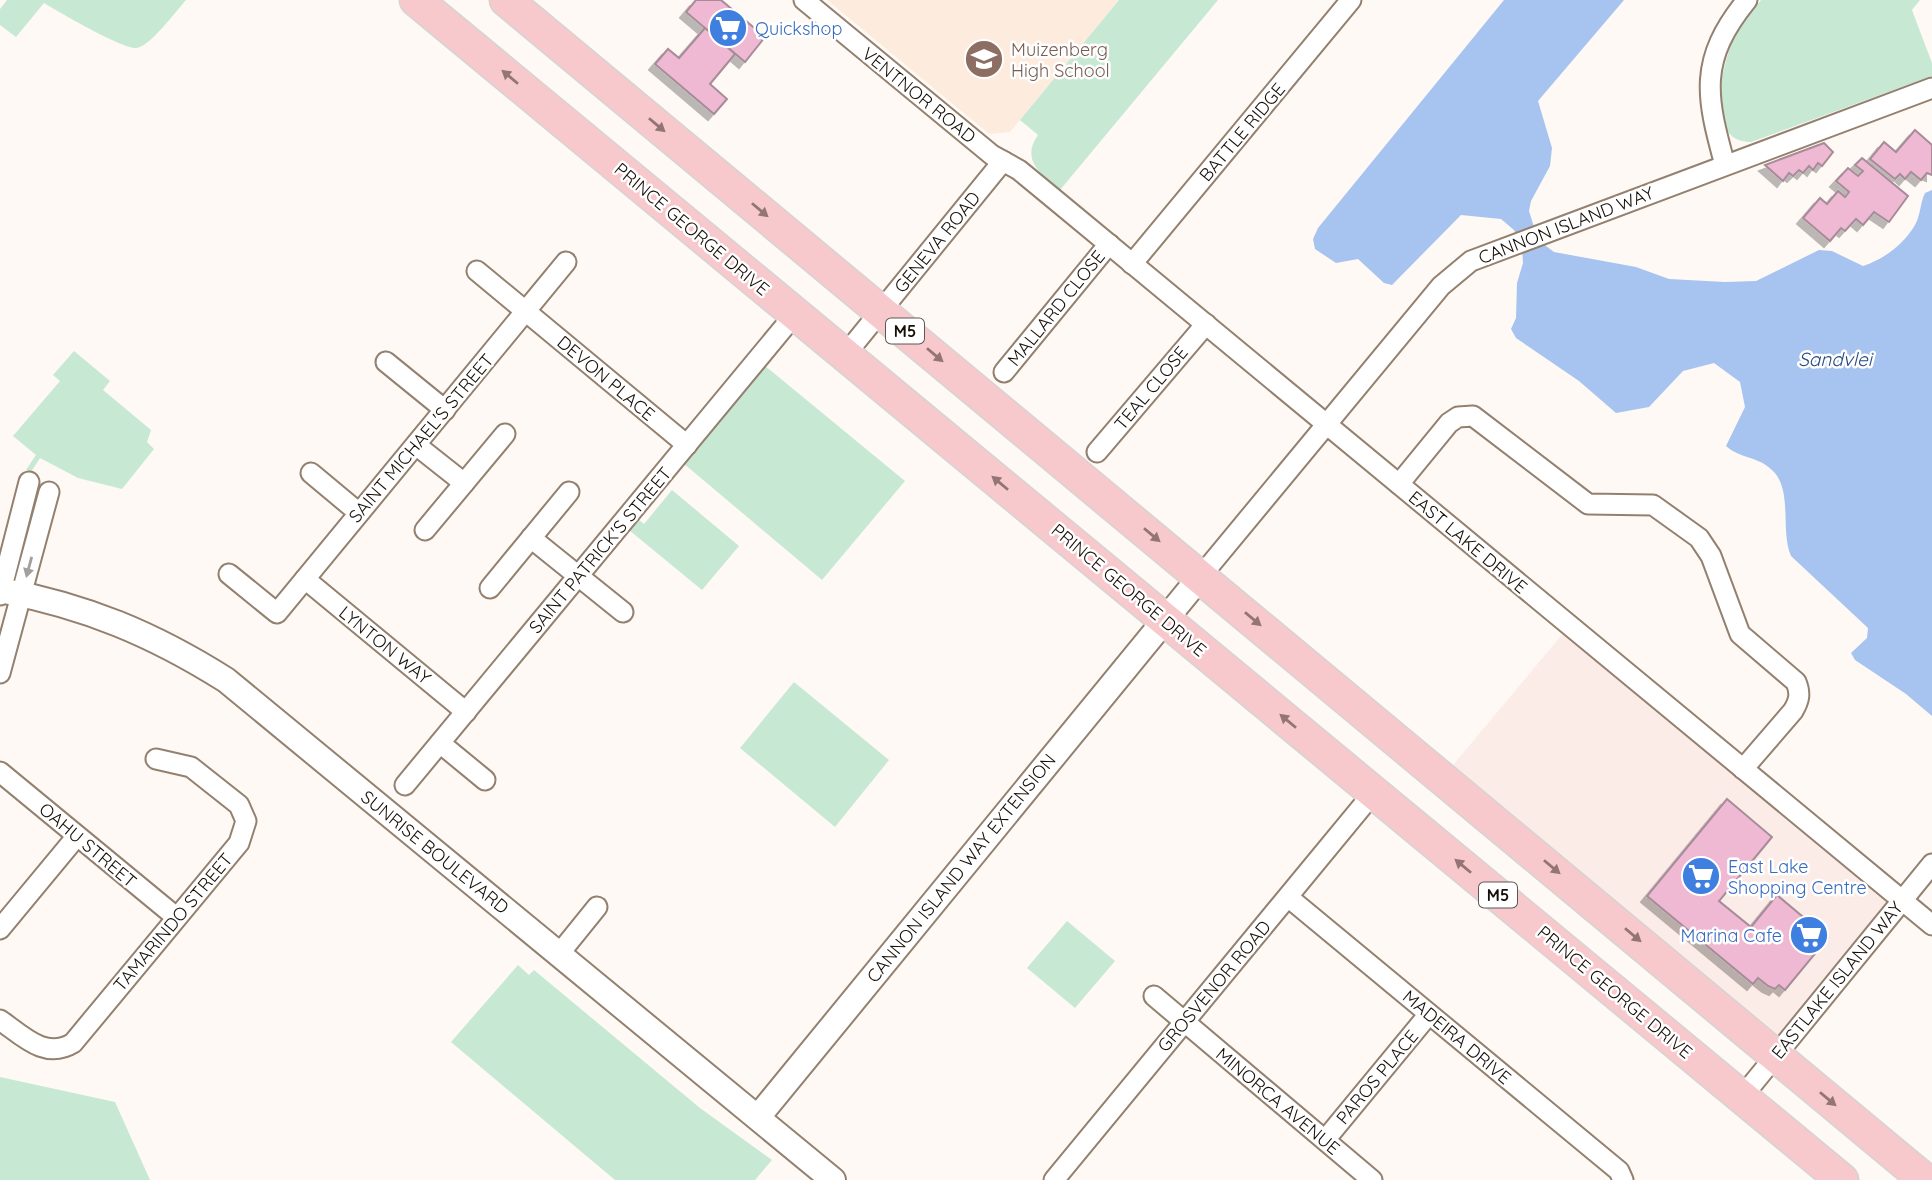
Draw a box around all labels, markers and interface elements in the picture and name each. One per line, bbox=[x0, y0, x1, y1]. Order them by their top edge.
supermarket icon: Quickshop bbox=[707, 7, 749, 49]
place label: Quickshop bbox=[755, 17, 842, 40]
school or university icon: Muizenberg High School bbox=[963, 38, 1005, 80]
place label: Muizenberg High School bbox=[1011, 38, 1110, 82]
street label: VENTNOR ROAD bbox=[857, 42, 981, 148]
one-way arrow bbox=[501, 70, 518, 85]
street label: BATTLE RIDGE bbox=[1194, 78, 1290, 186]
one-way arrow bbox=[649, 117, 666, 132]
street label: PRINCE GEORGE DRIVE bbox=[610, 158, 774, 300]
street label: CANNON ISLAND WAY bbox=[1475, 181, 1657, 269]
street label: GENEVA ROAD bbox=[889, 186, 985, 297]
one-way arrow bbox=[751, 202, 768, 217]
street label: MALLARD CLOSE bbox=[1002, 245, 1110, 371]
road number: M5 bbox=[886, 318, 924, 344]
street label: DEVON PLACE bbox=[552, 330, 660, 426]
street label: TEAL CLOSE bbox=[1109, 341, 1193, 435]
one-way arrow bbox=[926, 347, 943, 362]
water label: Sandvlei bbox=[1798, 347, 1874, 371]
street label: SAINT MICHAEL'S STREET bbox=[344, 349, 499, 527]
street label: SAINT PATRICK'S STREET bbox=[524, 462, 676, 638]
one-way arrow bbox=[991, 476, 1008, 491]
street label: EAST LAKE DRIVE bbox=[1404, 486, 1532, 598]
street label: PRINCE GEORGE DRIVE bbox=[1047, 519, 1211, 661]
one-way arrow bbox=[1143, 528, 1161, 543]
one-way arrow bbox=[23, 556, 34, 578]
street label: LYNTON WAY bbox=[334, 601, 436, 689]
one-way arrow bbox=[1244, 612, 1262, 627]
one-way arrow bbox=[1279, 714, 1296, 729]
street label: CANNON ISLAND WAY EXTENSION bbox=[861, 749, 1061, 987]
street label: SUNRISE BOULEVARD bbox=[356, 785, 514, 919]
street label: OAHU STREET bbox=[34, 797, 142, 893]
street label: TAMARINDO STREET bbox=[108, 848, 238, 996]
supermarket icon: East Lake Shopping Centre bbox=[1680, 855, 1722, 897]
place label: East Lake Shopping Centre bbox=[1728, 855, 1867, 899]
one-way arrow bbox=[1454, 858, 1472, 874]
one-way arrow bbox=[1542, 860, 1560, 875]
road number: M5 bbox=[1479, 882, 1517, 908]
street label: EASTLAKE ISLAND WAY bbox=[1766, 897, 1908, 1063]
supermarket icon: Marina Cafe bbox=[1788, 914, 1830, 956]
street label: GROSVENOR ROAD bbox=[1152, 916, 1276, 1056]
street label: PRINCE GEORGE DRIVE bbox=[1533, 921, 1697, 1063]
place label: Marina Cafe bbox=[1681, 924, 1782, 947]
one-way arrow bbox=[1624, 927, 1641, 942]
street label: MADEIRA DRIVE bbox=[1398, 985, 1516, 1089]
street label: PAROS PLACE bbox=[1331, 1025, 1423, 1129]
street label: MINORCA AVENUE bbox=[1211, 1042, 1345, 1160]
one-way arrow bbox=[1820, 1091, 1837, 1106]

